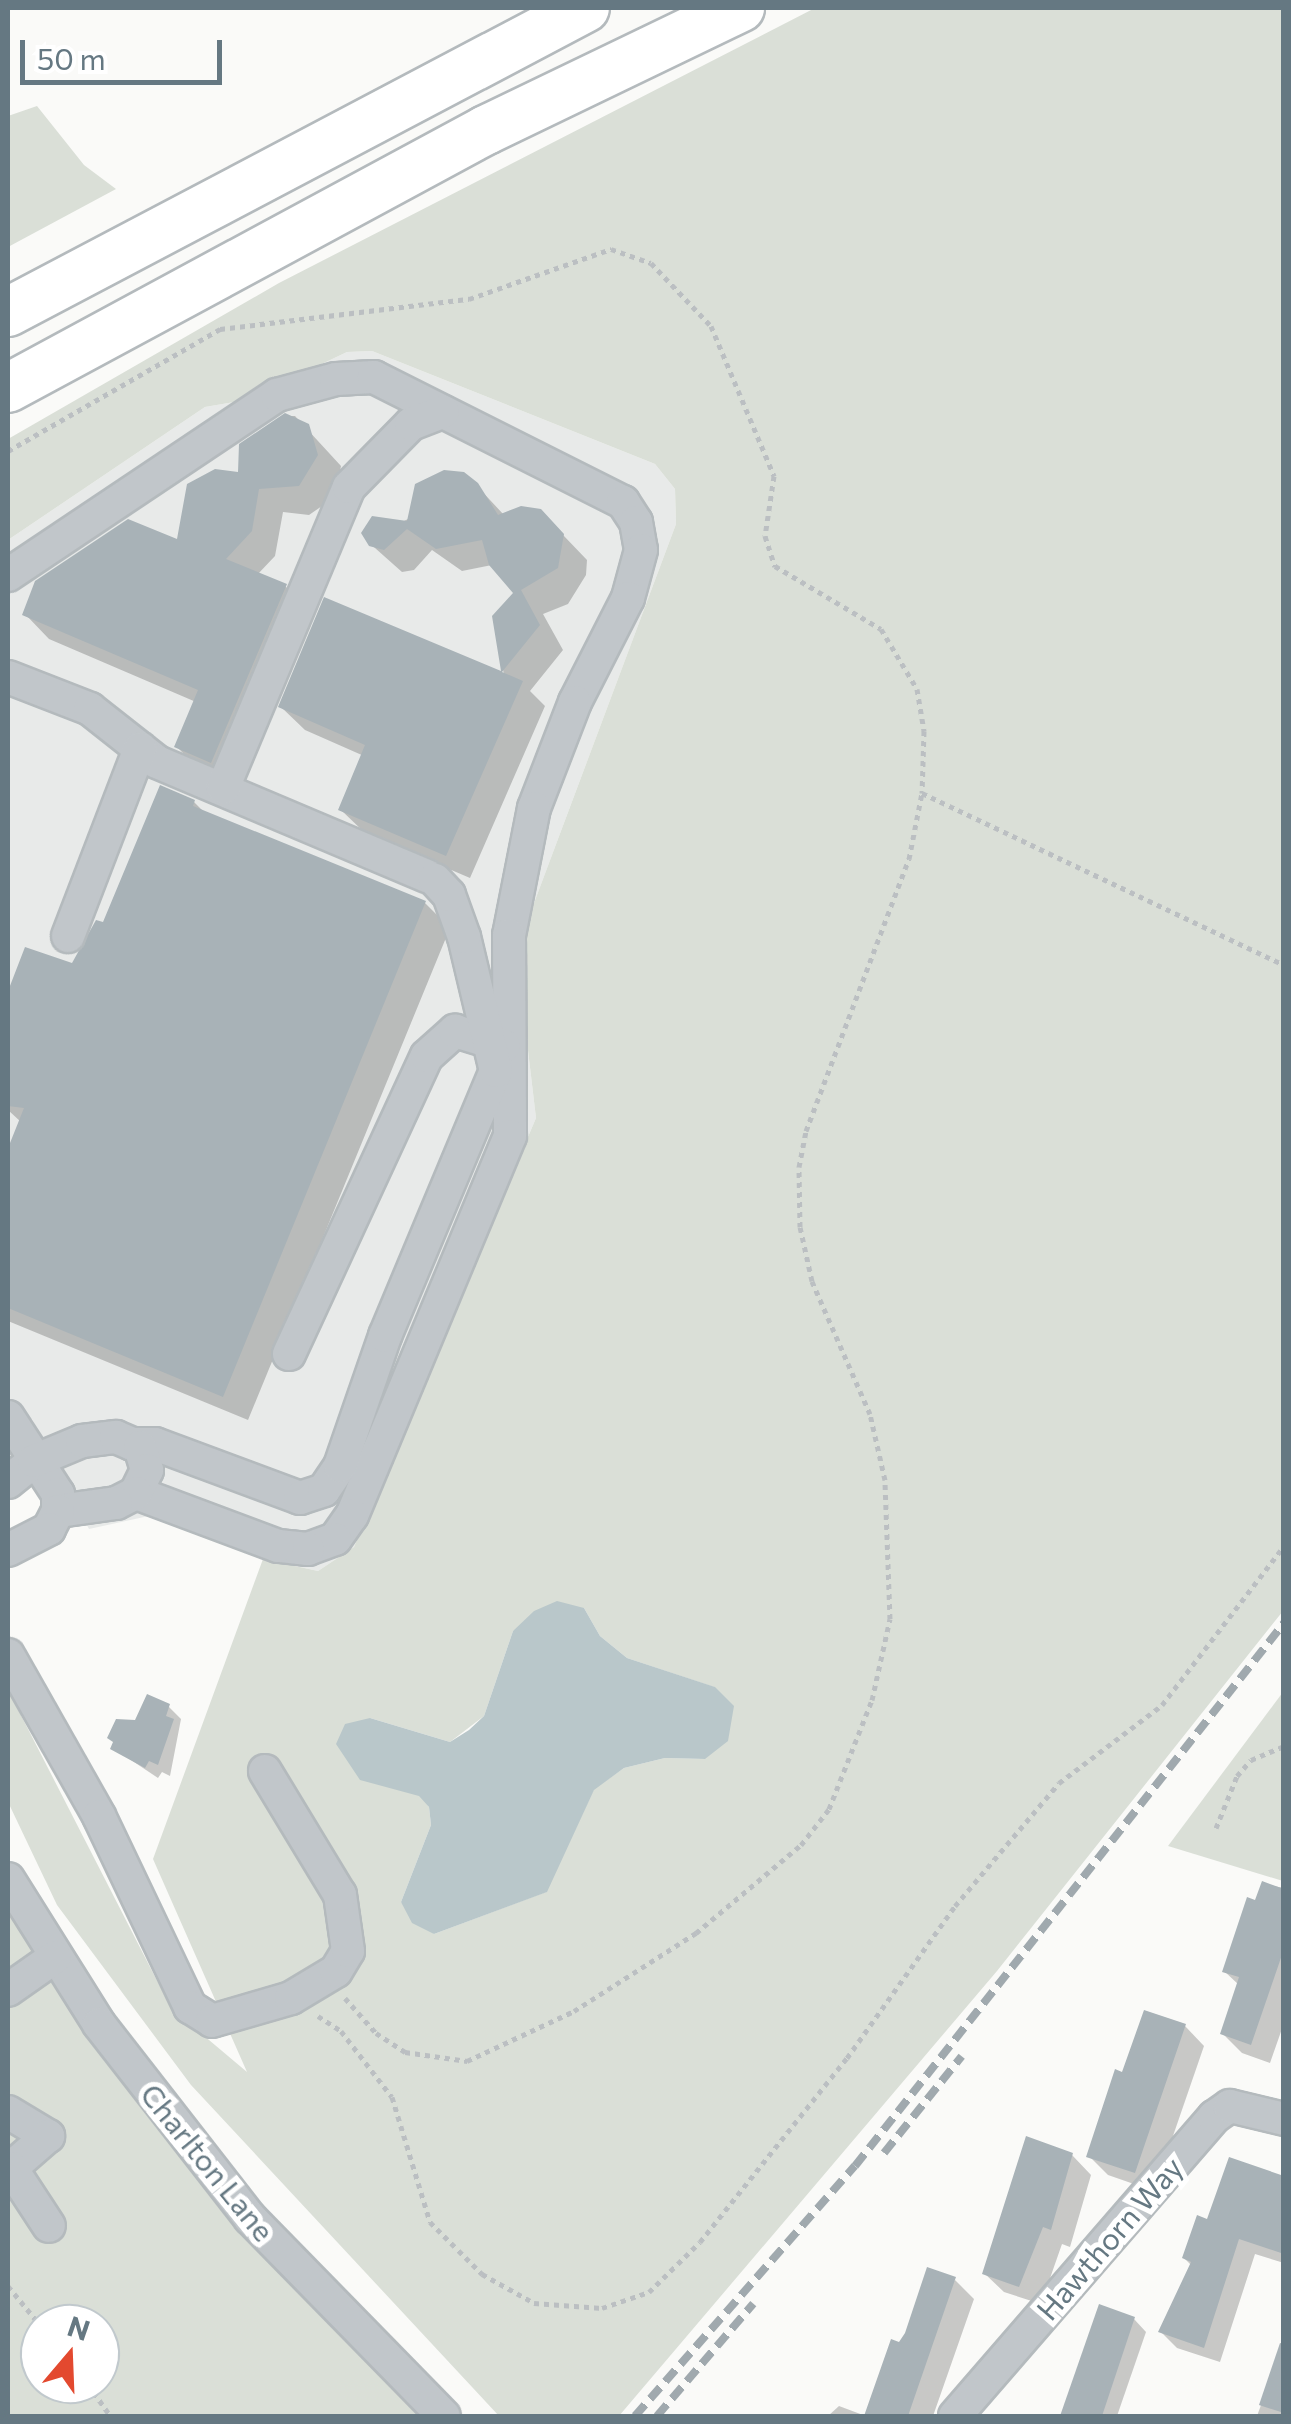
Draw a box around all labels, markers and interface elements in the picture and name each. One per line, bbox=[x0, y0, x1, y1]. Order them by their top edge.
scale bar bbox=[25, 20, 228, 82]
text: 50 m bbox=[37, 39, 106, 76]
street label: Charlton Lane bbox=[134, 2076, 282, 2248]
street label: Hawthorn Way bbox=[1028, 2149, 1190, 2327]
north arrow bbox=[20, 2304, 120, 2404]
text: N bbox=[64, 2308, 95, 2347]

